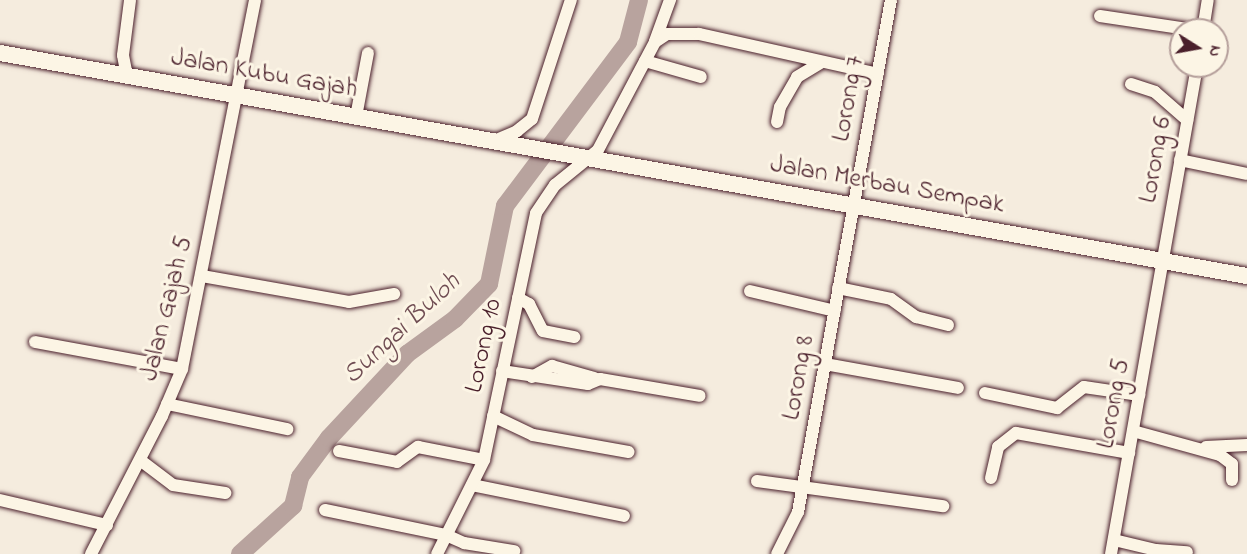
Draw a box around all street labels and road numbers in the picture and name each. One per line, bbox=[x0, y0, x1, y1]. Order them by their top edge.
street label: Jalan Kubu Gajah bbox=[168, 43, 360, 107]
street label: Lorong 7 bbox=[827, 54, 873, 144]
street label: Lorong 6 bbox=[1134, 114, 1180, 206]
street label: Jalan Merbau Sempak bbox=[768, 150, 1006, 222]
street label: Jalan Gajah 5 bbox=[135, 234, 201, 384]
street label: Lorong 10 bbox=[460, 296, 510, 396]
street label: Lorong 8 bbox=[777, 333, 823, 423]
street label: Lorong 5 bbox=[1092, 357, 1138, 451]

